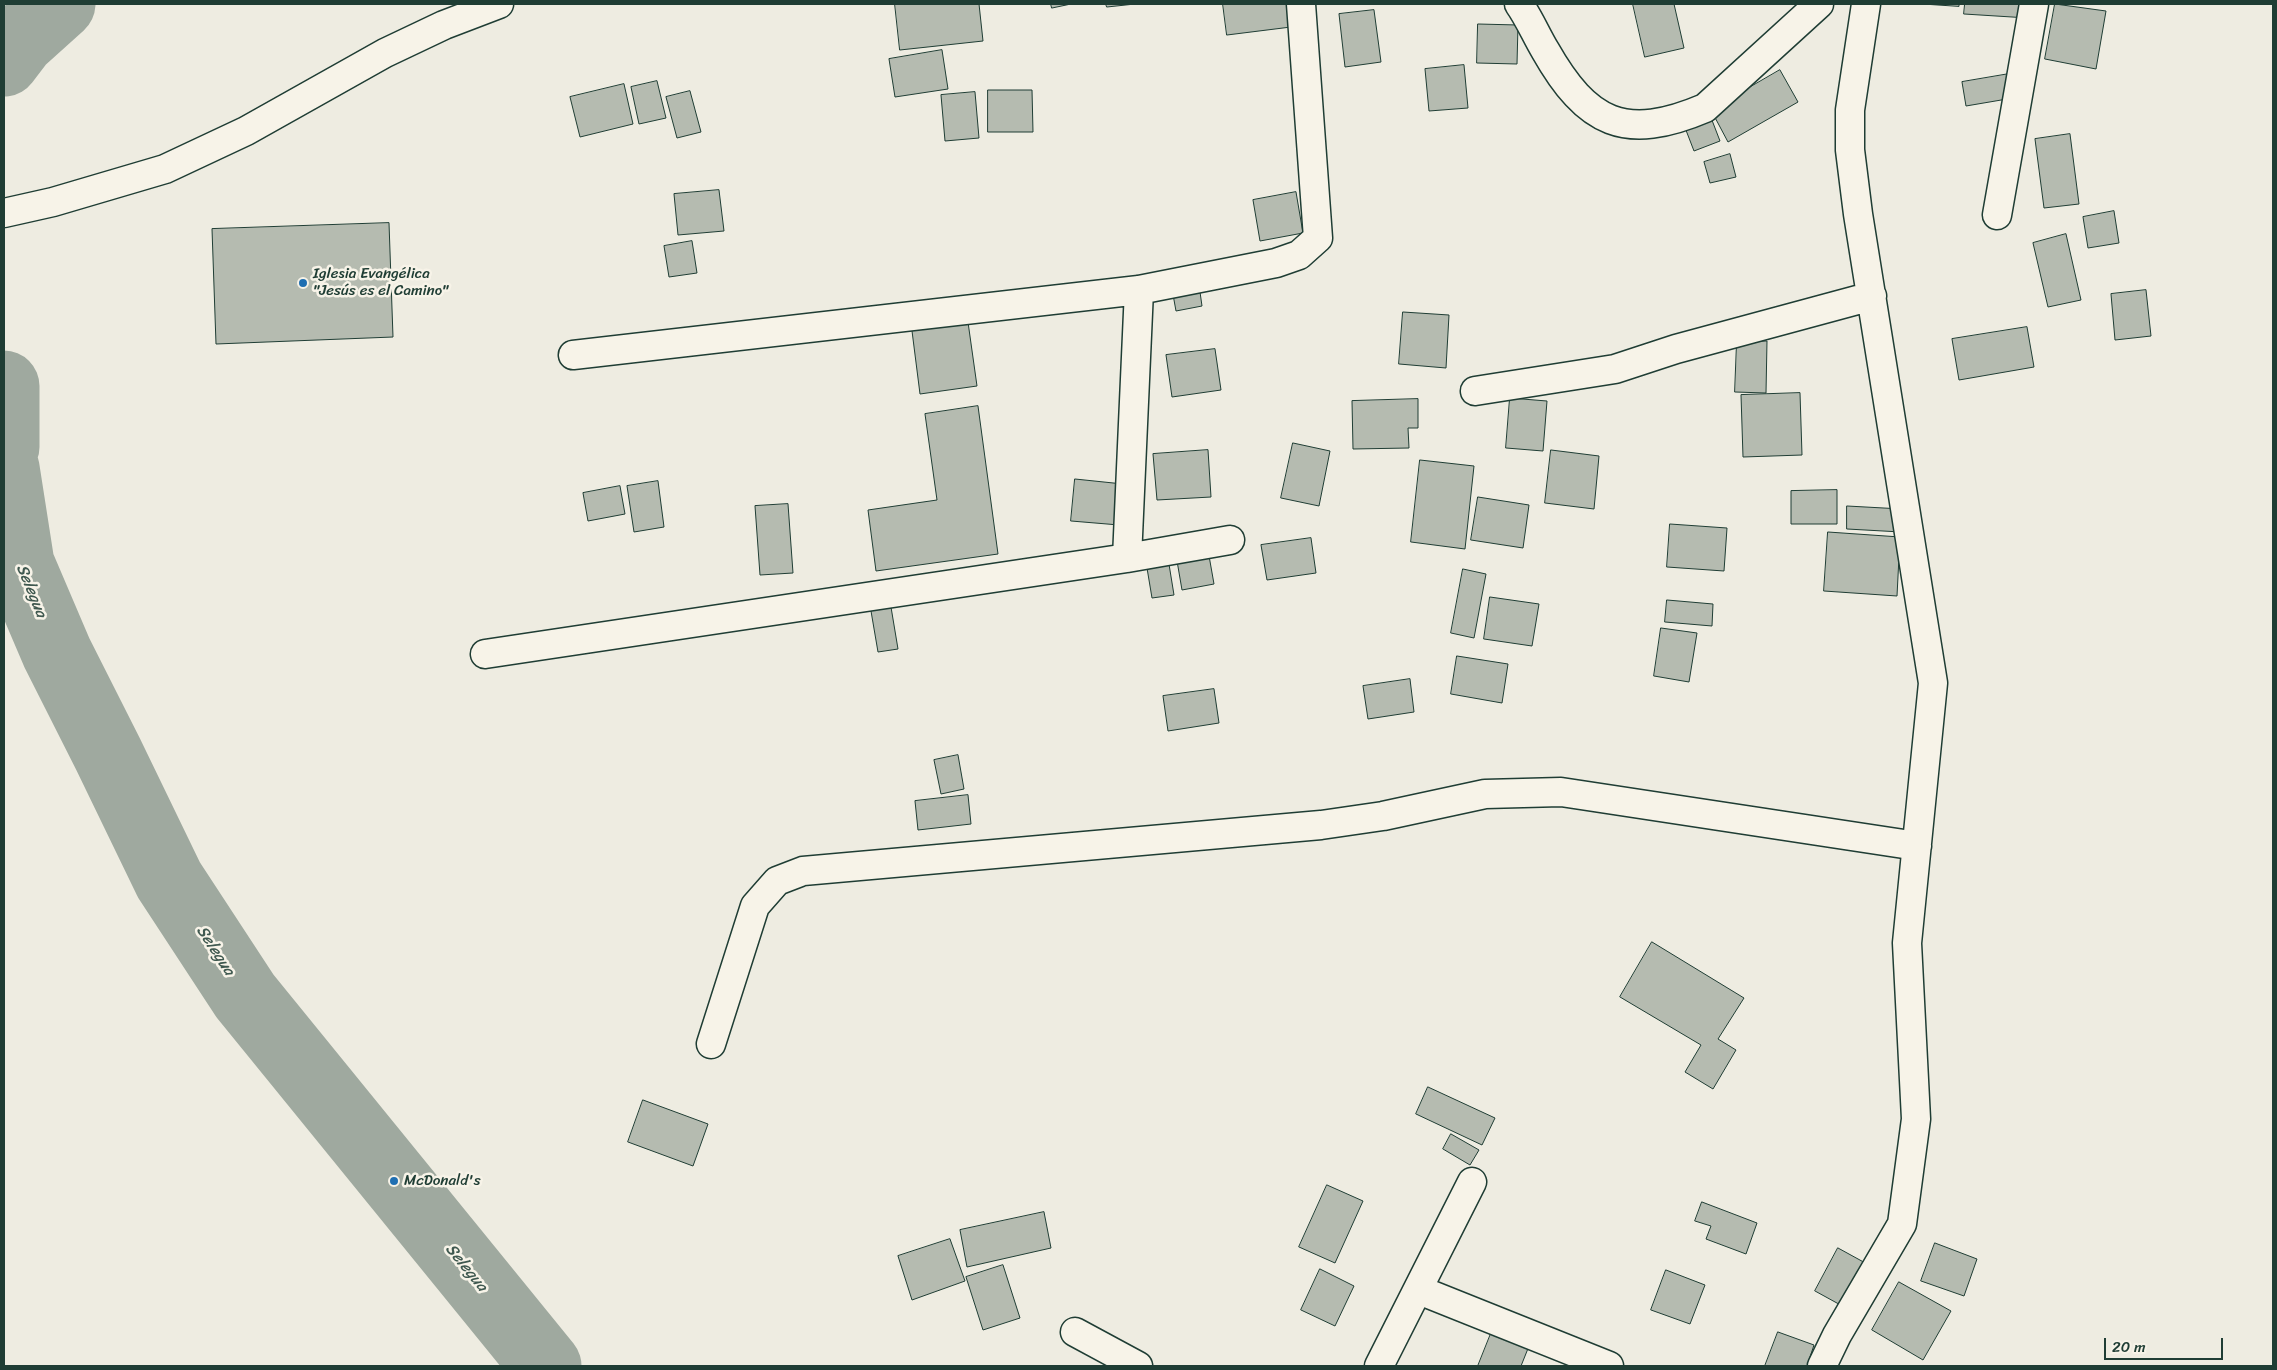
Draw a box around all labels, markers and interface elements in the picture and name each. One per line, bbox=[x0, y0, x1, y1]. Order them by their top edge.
place label: Iglesia Evangélica "Jesús es el Camino" bbox=[313, 265, 448, 300]
marker: Iglesia Evangélica "Jesús es el Camino" bbox=[297, 277, 309, 289]
water label: Selegua bbox=[12, 562, 50, 620]
water label: Selegua bbox=[192, 922, 238, 980]
place label: McDonald's bbox=[404, 1172, 481, 1190]
marker: McDonald's bbox=[388, 1175, 400, 1187]
water label: Selegua bbox=[441, 1240, 491, 1296]
scale bar bbox=[2107, 1328, 2226, 1360]
text: 20 m bbox=[2112, 1334, 2146, 1360]

